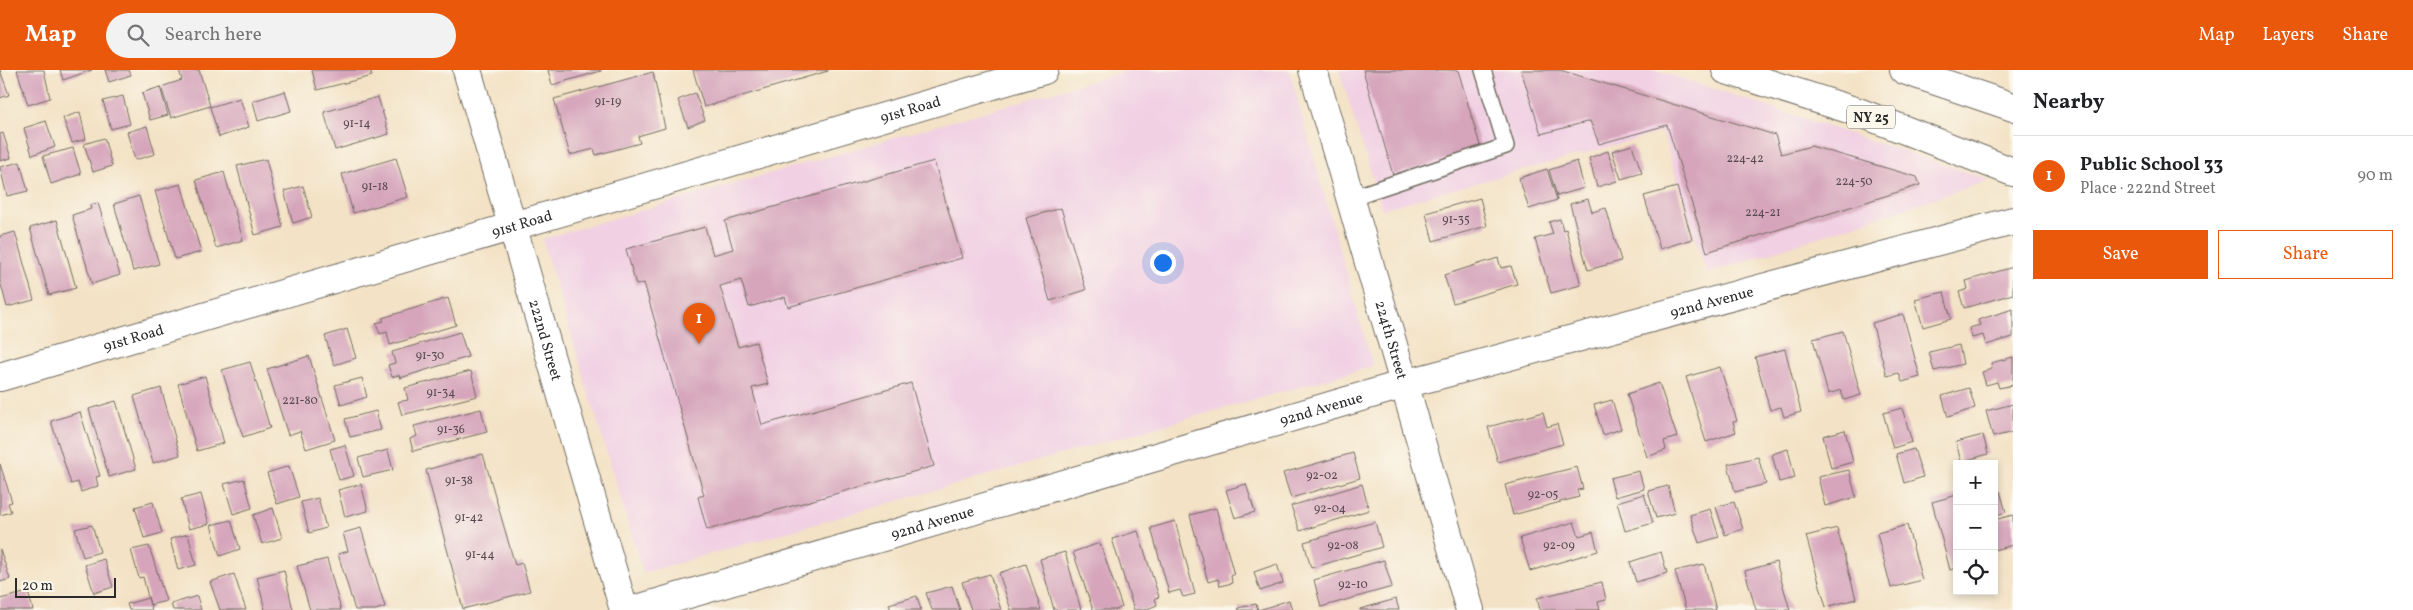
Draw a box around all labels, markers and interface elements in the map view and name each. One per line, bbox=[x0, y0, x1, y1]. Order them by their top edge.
search box bbox=[106, 13, 456, 58]
text: Map bbox=[25, 18, 76, 52]
icon: search bbox=[124, 21, 152, 49]
text: Search here bbox=[164, 22, 262, 48]
text: Map bbox=[2198, 23, 2234, 48]
text: Layers bbox=[2262, 23, 2314, 48]
text: Share bbox=[2342, 23, 2388, 48]
text: Nearby bbox=[2033, 88, 2104, 117]
street label: 91st Road bbox=[878, 92, 944, 130]
house number: 91-19 bbox=[595, 94, 621, 110]
road number: NY 25 bbox=[1847, 106, 1895, 128]
house number: 91-14 bbox=[343, 116, 371, 132]
house number: 224-42 bbox=[1726, 151, 1764, 167]
text: Public School 33 bbox=[2080, 152, 2223, 178]
text: 1 bbox=[2046, 165, 2052, 187]
text: 90 m bbox=[2357, 165, 2393, 187]
house number: 224-50 bbox=[1836, 174, 1872, 190]
text: Place · 222nd Street bbox=[2080, 178, 2216, 200]
house number: 91-18 bbox=[362, 179, 388, 195]
house number: 224-21 bbox=[1745, 205, 1781, 221]
street label: 91st Road bbox=[490, 206, 555, 244]
house number: 91-35 bbox=[1442, 212, 1470, 228]
button: Save bbox=[2033, 230, 2208, 279]
button: Share bbox=[2218, 230, 2393, 279]
your location bbox=[1150, 250, 1176, 276]
street label: 92nd Avenue bbox=[1668, 282, 1756, 324]
street label: 222nd Street bbox=[522, 297, 566, 384]
street label: 224th Street bbox=[1369, 298, 1411, 382]
pin: 1 bbox=[683, 303, 715, 344]
street label: 91st Road bbox=[101, 320, 167, 358]
house number: 91-30 bbox=[416, 348, 444, 364]
house number: 91-34 bbox=[427, 385, 455, 401]
street label: 92nd Avenue bbox=[1278, 388, 1365, 432]
house number: 221-80 bbox=[282, 393, 318, 409]
house number: 91-36 bbox=[437, 422, 465, 438]
map controls bbox=[1953, 460, 1998, 595]
button: + bbox=[1953, 460, 1998, 505]
house number: 92-02 bbox=[1306, 468, 1338, 484]
house number: 91-38 bbox=[445, 473, 473, 489]
house number: 92-05 bbox=[1528, 487, 1559, 503]
house number: 92-04 bbox=[1314, 501, 1346, 517]
street label: 92nd Avenue bbox=[889, 502, 977, 546]
button: − bbox=[1953, 505, 1998, 550]
house number: 91-42 bbox=[455, 510, 483, 526]
house number: 92-08 bbox=[1327, 538, 1359, 554]
house number: 92-09 bbox=[1543, 538, 1575, 554]
house number: 91-44 bbox=[465, 547, 495, 563]
button: locate bbox=[1953, 550, 1998, 595]
scale bar bbox=[15, 575, 116, 598]
text: 20 m bbox=[22, 577, 53, 596]
house number: 92-10 bbox=[1338, 577, 1368, 593]

